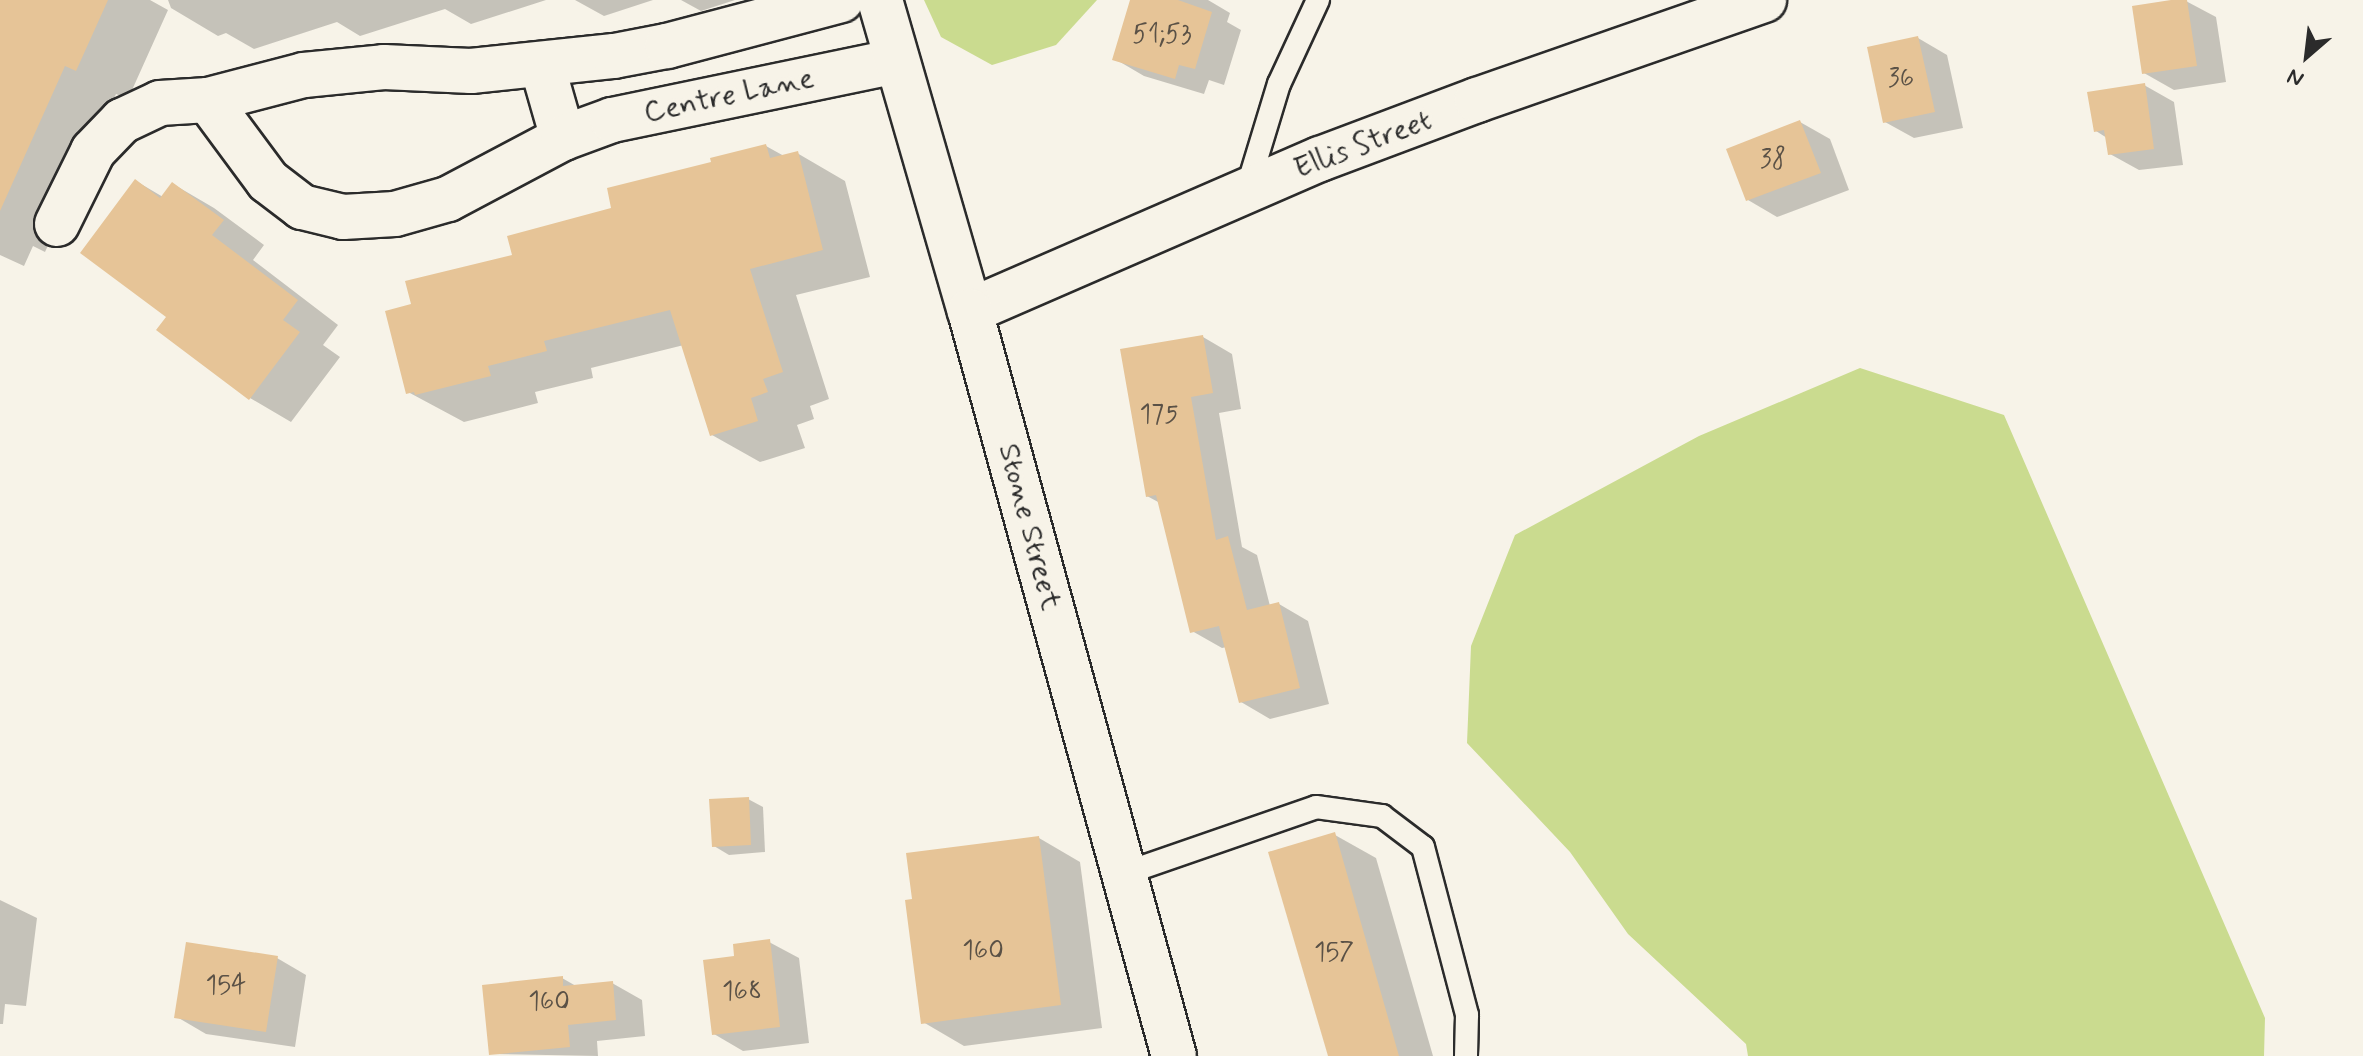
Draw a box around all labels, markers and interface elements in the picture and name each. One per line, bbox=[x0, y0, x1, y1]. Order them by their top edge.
north arrow bbox=[2267, 16, 2347, 96]
house number: 51;53 bbox=[1132, 20, 1192, 52]
street label: Centre Lane bbox=[644, 61, 814, 131]
text: N bbox=[2283, 61, 2309, 93]
house number: 36 bbox=[1888, 64, 1914, 96]
street label: Ellis Street bbox=[1287, 101, 1439, 189]
house number: 38 bbox=[1760, 145, 1786, 177]
house number: 175 bbox=[1139, 400, 1179, 432]
street label: Stone Street bbox=[990, 440, 1068, 614]
house number: 160 bbox=[962, 936, 1004, 968]
house number: 157 bbox=[1314, 938, 1354, 970]
house number: 154 bbox=[206, 971, 246, 1003]
house number: 168 bbox=[722, 977, 762, 1009]
house number: 160 bbox=[528, 987, 570, 1019]

